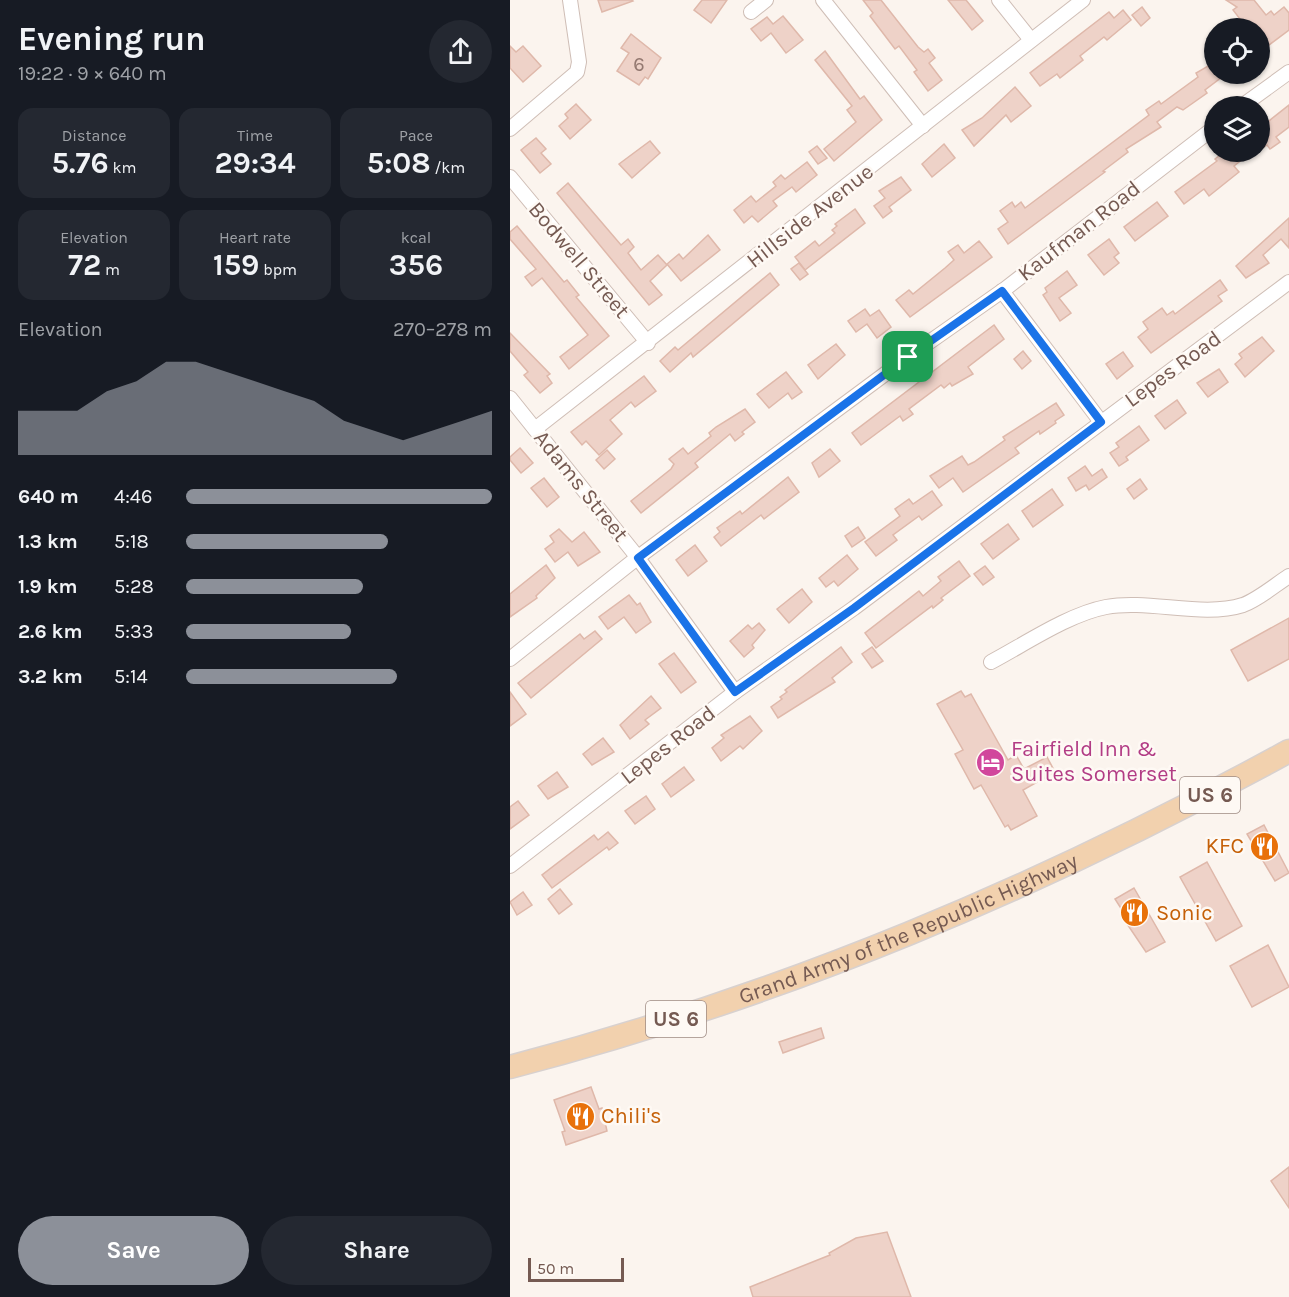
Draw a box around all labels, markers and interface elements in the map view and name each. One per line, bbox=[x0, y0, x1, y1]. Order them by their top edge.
map controls bbox=[1204, 18, 1270, 162]
button: locate bbox=[1204, 18, 1270, 84]
text: Evening run bbox=[18, 20, 206, 58]
button: share bbox=[429, 20, 492, 83]
house number: 6 bbox=[633, 53, 645, 76]
text: 19:22 · 9 × 640 m bbox=[18, 62, 167, 85]
button: layers bbox=[1204, 96, 1270, 162]
text: Distance bbox=[62, 126, 126, 145]
text: Time bbox=[237, 126, 273, 145]
text: Pace bbox=[399, 126, 433, 145]
text: 5.76 bbox=[52, 145, 109, 181]
text: 29:34 bbox=[214, 145, 296, 181]
text: 5:08 bbox=[367, 145, 431, 181]
text: km bbox=[109, 158, 136, 177]
text: /km bbox=[431, 158, 465, 177]
street label: Hillside Avenue bbox=[741, 158, 879, 274]
street label: Kaufman Road bbox=[1013, 175, 1145, 287]
street label: Bodwell Street bbox=[523, 197, 635, 323]
text: Elevation bbox=[60, 228, 128, 247]
text: Heart rate bbox=[219, 228, 291, 247]
text: kcal bbox=[401, 228, 431, 247]
text: 72 bbox=[68, 247, 101, 283]
text: 159 bbox=[213, 247, 259, 283]
text: 356 bbox=[389, 247, 443, 283]
text: m bbox=[101, 260, 120, 279]
text: bpm bbox=[259, 260, 297, 279]
text: Elevation bbox=[18, 318, 103, 341]
text: 270–278 m bbox=[393, 318, 492, 341]
street label: Lepes Road bbox=[1120, 325, 1226, 413]
pin bbox=[882, 331, 933, 382]
icon: arrive bbox=[891, 340, 924, 373]
street label: Adams Street bbox=[528, 425, 634, 547]
text: 640 m bbox=[18, 485, 79, 508]
text: 4:46 bbox=[114, 485, 152, 508]
text: 1.3 km bbox=[18, 530, 78, 553]
text: 5:18 bbox=[114, 530, 149, 553]
text: 1.9 km bbox=[18, 575, 78, 598]
text: 5:28 bbox=[114, 575, 154, 598]
text: 2.6 km bbox=[18, 620, 82, 643]
text: 5:33 bbox=[114, 620, 154, 643]
text: 3.2 km bbox=[18, 665, 83, 688]
text: 5:14 bbox=[114, 665, 148, 688]
street label: Lepes Road bbox=[615, 700, 721, 790]
place label: Fairfield Inn & Suites Somerset bbox=[1011, 736, 1177, 787]
hotel icon: Fairfield Inn & Suites Somerset bbox=[974, 746, 1006, 778]
road number: US 6 bbox=[1180, 777, 1240, 813]
restaurant icon: KFC bbox=[1249, 830, 1281, 862]
place label: KFC bbox=[1206, 833, 1244, 859]
street label: Grand Army of the Republic Highway bbox=[735, 848, 1082, 1010]
restaurant icon: Sonic bbox=[1119, 897, 1151, 929]
place label: Sonic bbox=[1156, 900, 1213, 926]
road number: US 6 bbox=[646, 1001, 706, 1037]
restaurant icon: Chili's bbox=[564, 1100, 596, 1132]
place label: Chili's bbox=[601, 1103, 662, 1129]
button: Save bbox=[18, 1216, 249, 1285]
button: Share bbox=[261, 1216, 492, 1285]
scale bar bbox=[528, 1255, 624, 1282]
text: 50 m bbox=[537, 1259, 574, 1278]

